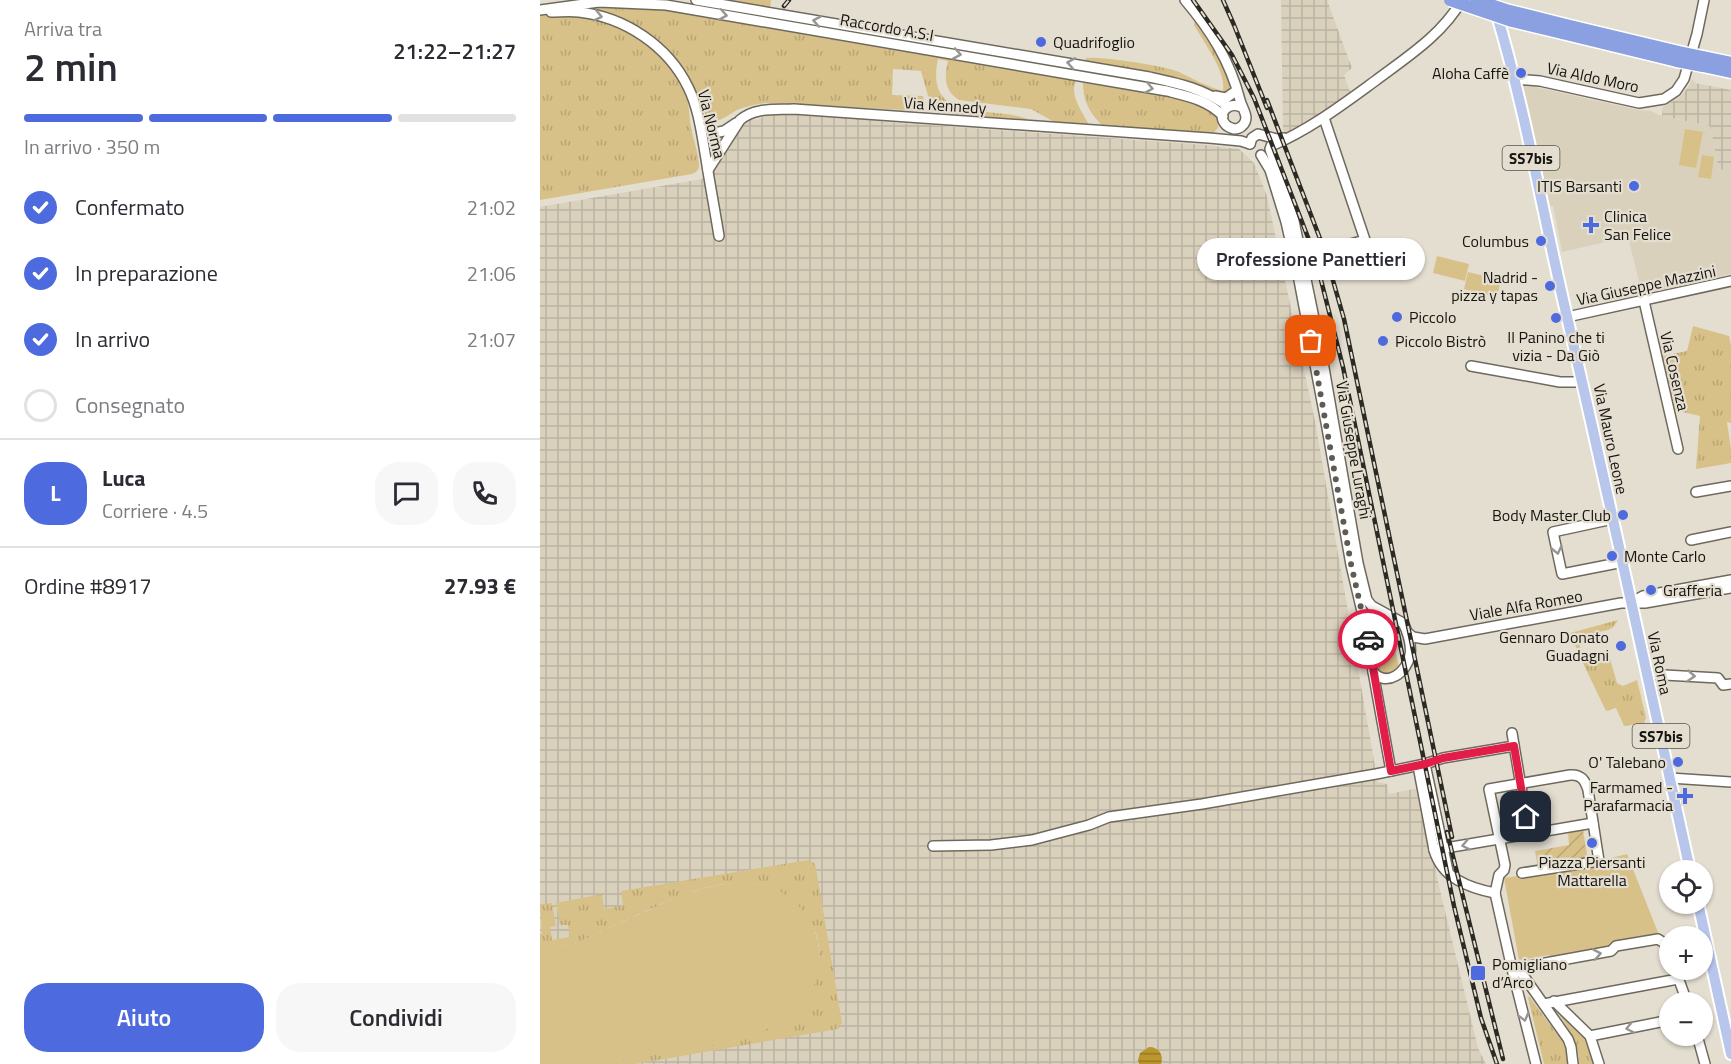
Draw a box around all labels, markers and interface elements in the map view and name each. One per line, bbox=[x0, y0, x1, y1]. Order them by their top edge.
street label: Raccordo A.S.I bbox=[838, 7, 936, 47]
one-way arrow bbox=[718, 8, 728, 20]
one-way arrow bbox=[593, 9, 603, 22]
text: Arriva tra bbox=[24, 13, 102, 44]
one-way arrow bbox=[812, 15, 822, 28]
place label: Quadrifoglio bbox=[1053, 30, 1135, 54]
text: 21:22–21:27 bbox=[393, 34, 516, 68]
marker: Quadrifoglio bbox=[1034, 35, 1048, 49]
text: 2 min bbox=[24, 37, 118, 96]
one-way arrow bbox=[952, 48, 961, 60]
street label: Via Aldo Moro bbox=[1545, 56, 1641, 98]
one-way arrow bbox=[1067, 58, 1076, 70]
place label: Aloha Caffè bbox=[1432, 61, 1509, 85]
marker: Aloha Caffè bbox=[1514, 66, 1528, 80]
one-way arrow bbox=[1144, 81, 1153, 93]
street label: Via Norma bbox=[692, 87, 732, 161]
street label: Via Kennedy bbox=[903, 90, 987, 120]
text: In arrivo · 350 m bbox=[24, 131, 160, 162]
road number: SS7bis bbox=[1502, 146, 1560, 170]
place label: ITIS Barsanti bbox=[1537, 174, 1622, 198]
marker: ITIS Barsanti bbox=[1627, 179, 1641, 193]
text: Confermato bbox=[75, 190, 185, 224]
icon: check bbox=[24, 191, 57, 224]
text: 21:02 bbox=[467, 192, 516, 223]
place label: Clinica San Felice bbox=[1604, 204, 1671, 246]
marker: Clinica San Felice bbox=[1582, 216, 1600, 234]
place label: Columbus bbox=[1462, 229, 1529, 253]
marker: Columbus bbox=[1534, 234, 1548, 248]
callout: Professione Panettieri bbox=[1197, 239, 1425, 281]
text: Professione Panettieri bbox=[1216, 243, 1406, 274]
text: In preparazione bbox=[75, 256, 218, 290]
icon: check bbox=[24, 257, 57, 290]
text: 21:06 bbox=[467, 258, 516, 289]
street label: Via Giuseppe Mazzini bbox=[1574, 259, 1718, 311]
place label: Nadrid - pizza y tapas bbox=[1451, 265, 1538, 307]
marker: Nadrid - pizza y tapas bbox=[1543, 279, 1557, 293]
place label: Piccolo bbox=[1409, 305, 1456, 329]
marker: Piccolo bbox=[1390, 310, 1404, 324]
marker: Il Panino che ti vizia - Da Giò bbox=[1549, 311, 1563, 325]
pin bbox=[1285, 315, 1336, 366]
text: In arrivo bbox=[75, 322, 150, 356]
icon: check bbox=[24, 323, 57, 356]
text: 21:07 bbox=[467, 324, 516, 355]
icon: bag bbox=[1294, 324, 1327, 357]
place label: Il Panino che ti vizia - Da Giò bbox=[1507, 325, 1605, 367]
place label: Piccolo Bistrò bbox=[1395, 329, 1486, 353]
street label: Via Cosenza bbox=[1654, 329, 1696, 413]
marker: Piccolo Bistrò bbox=[1376, 334, 1390, 348]
street label: Via Giuseppe Luraghi bbox=[1330, 379, 1378, 521]
street label: Via Mauro Leone bbox=[1588, 382, 1634, 496]
text: Consegnato bbox=[75, 388, 185, 422]
text: Luca bbox=[102, 461, 146, 495]
button: chat bbox=[375, 462, 438, 525]
button: phone bbox=[453, 462, 516, 525]
text: L bbox=[50, 476, 61, 510]
text: Corriere · 4.5 bbox=[102, 495, 208, 526]
place label: Body Master Club bbox=[1492, 503, 1611, 527]
marker: Body Master Club bbox=[1616, 508, 1630, 522]
place label: Monte Carlo bbox=[1624, 544, 1706, 568]
one-way arrow bbox=[1550, 545, 1563, 555]
marker: Monte Carlo bbox=[1605, 549, 1619, 563]
text: Ordine #8917 bbox=[24, 569, 152, 603]
text: 27.93 € bbox=[444, 569, 516, 603]
place label: Grafferia bbox=[1663, 578, 1722, 602]
street label: Viale Alfa Romeo bbox=[1468, 583, 1584, 627]
marker: Grafferia bbox=[1644, 583, 1658, 597]
courier bbox=[1338, 609, 1398, 669]
icon: car bbox=[1352, 623, 1385, 656]
place label: Gennaro Donato Guadagni bbox=[1499, 625, 1609, 667]
street label: Via Roma bbox=[1642, 629, 1678, 697]
marker: Gennaro Donato Guadagni bbox=[1614, 639, 1628, 653]
one-way arrow bbox=[1687, 669, 1696, 682]
road number: SS7bis bbox=[1632, 724, 1690, 748]
place label: O' Talebano bbox=[1588, 750, 1666, 774]
marker: O' Talebano bbox=[1671, 755, 1685, 769]
place label: Farmamed - Parafarmacia bbox=[1583, 775, 1673, 817]
marker: Farmamed - Parafarmacia bbox=[1678, 789, 1692, 803]
pin bbox=[1500, 791, 1551, 842]
icon: home bbox=[1509, 800, 1542, 833]
marker: Piazza Piersanti Mattarella bbox=[1585, 836, 1599, 850]
one-way arrow bbox=[1462, 838, 1472, 851]
place label: Piazza Piersanti Mattarella bbox=[1539, 850, 1645, 892]
map controls bbox=[1659, 860, 1713, 1046]
button: locate bbox=[1659, 860, 1713, 914]
button: + bbox=[1659, 926, 1713, 980]
one-way arrow bbox=[1591, 948, 1601, 961]
place label: Pomigliano d’Arco bbox=[1492, 952, 1567, 994]
marker: Pomigliano d’Arco bbox=[1469, 964, 1487, 982]
button: Aiuto bbox=[24, 983, 264, 1052]
button: Condividi bbox=[276, 983, 516, 1052]
button: − bbox=[1659, 992, 1713, 1046]
one-way arrow bbox=[1517, 1011, 1530, 1021]
one-way arrow bbox=[1625, 1021, 1635, 1034]

